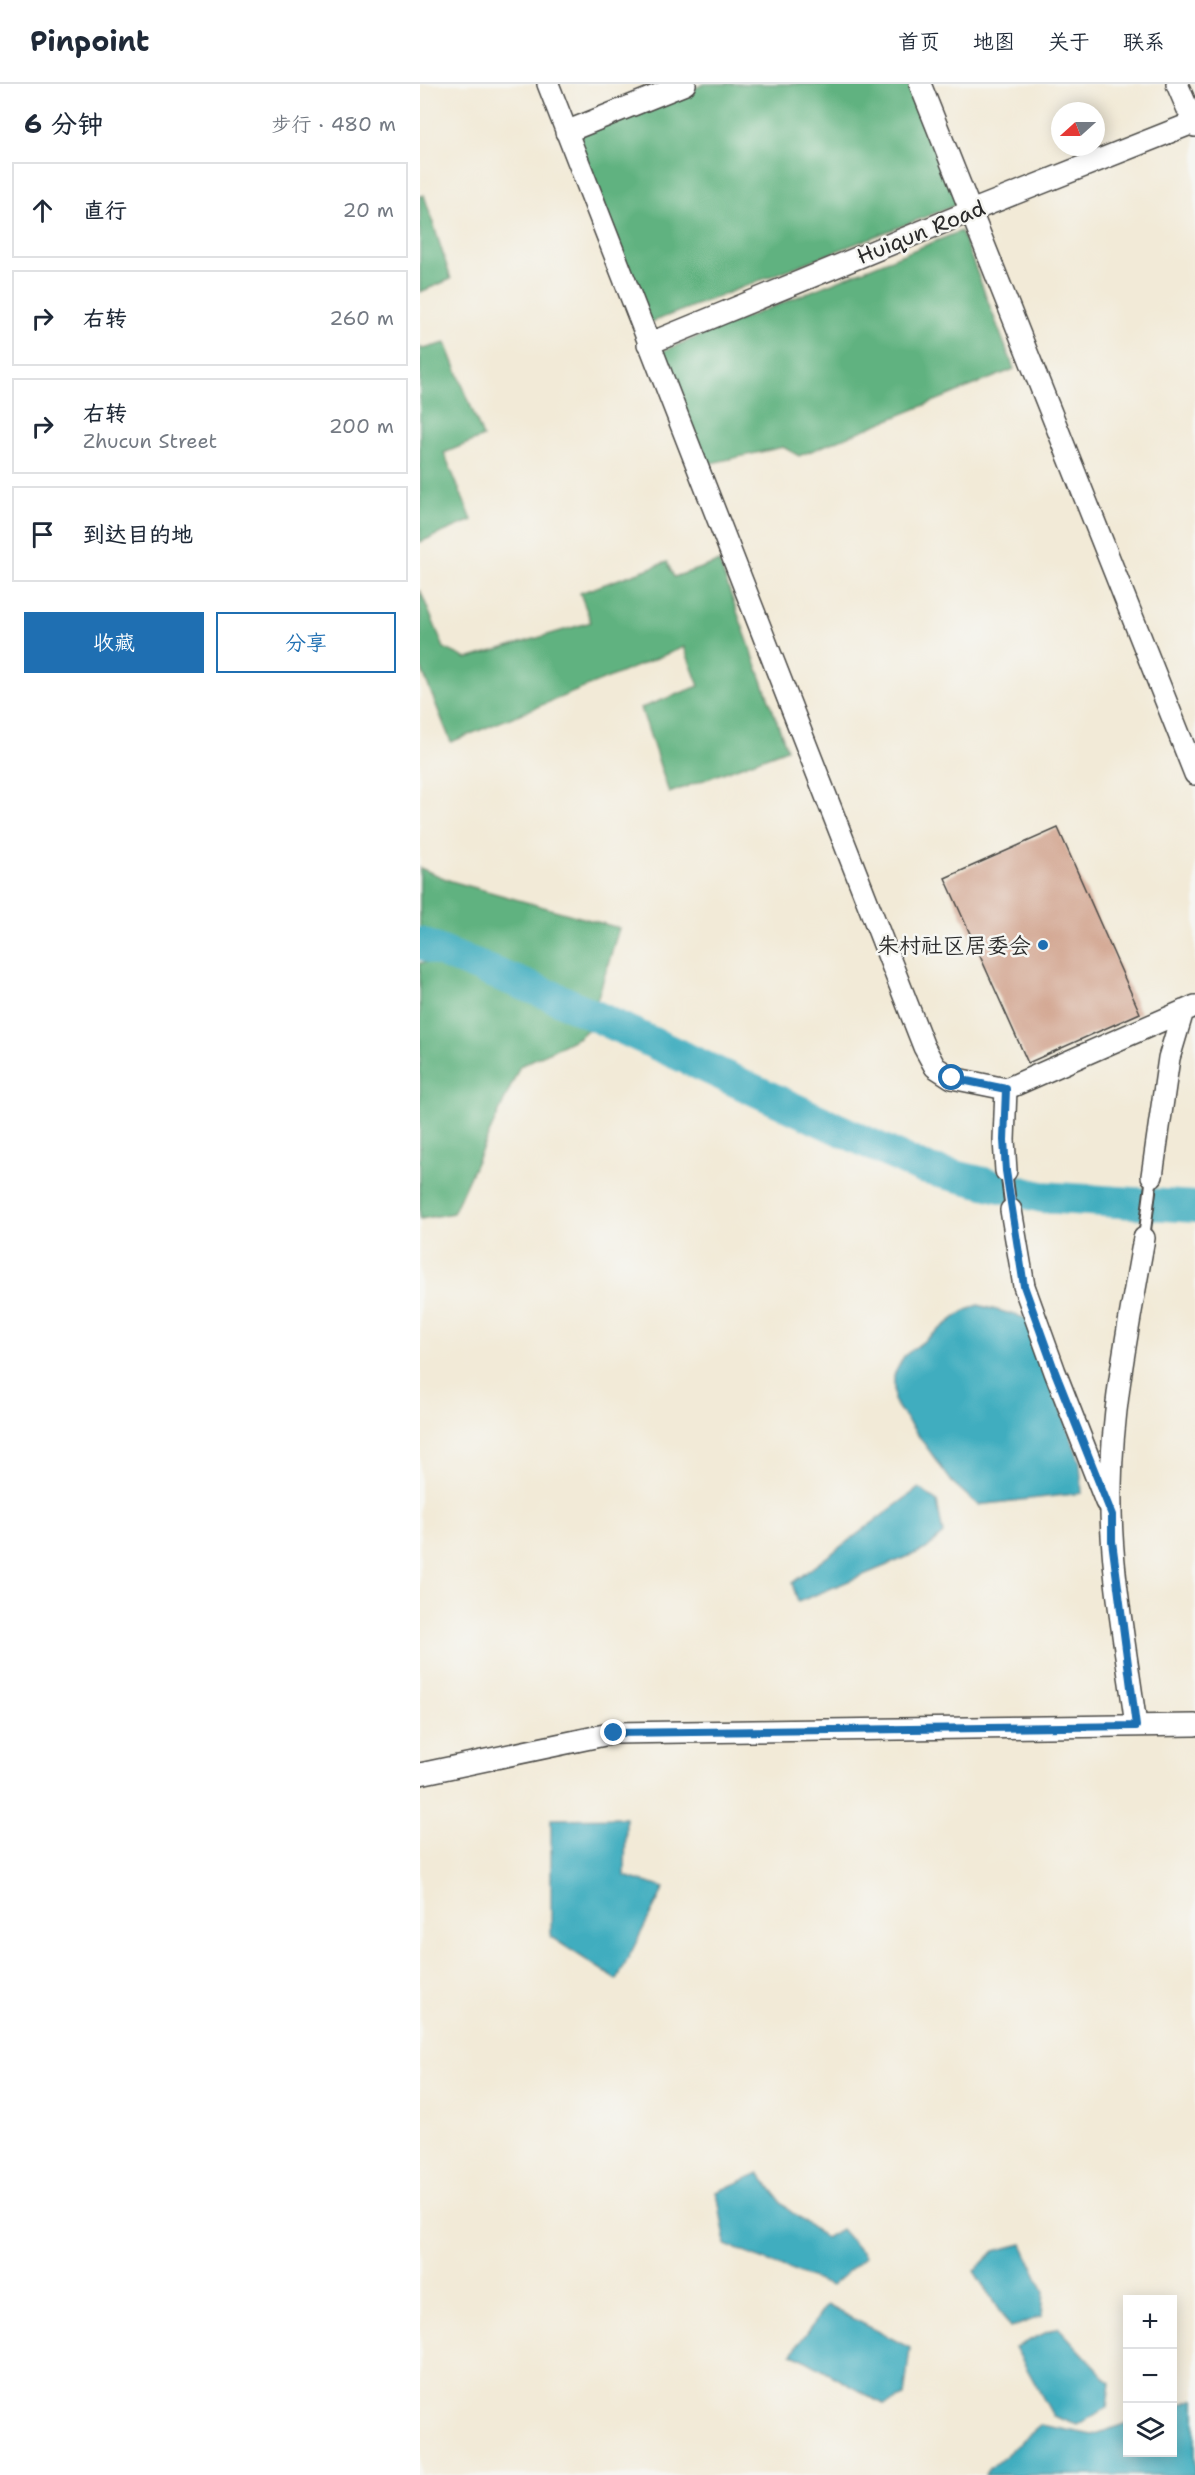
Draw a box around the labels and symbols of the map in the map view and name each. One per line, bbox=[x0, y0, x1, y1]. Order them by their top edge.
north arrow bbox=[1051, 102, 1105, 156]
street label: Huiqun Road bbox=[852, 193, 990, 271]
place label: 朱村社区居委会 bbox=[877, 931, 1031, 960]
marker: 朱村社区居委会 bbox=[1036, 938, 1050, 952]
route start bbox=[938, 1064, 964, 1090]
route end bbox=[600, 1719, 626, 1745]

